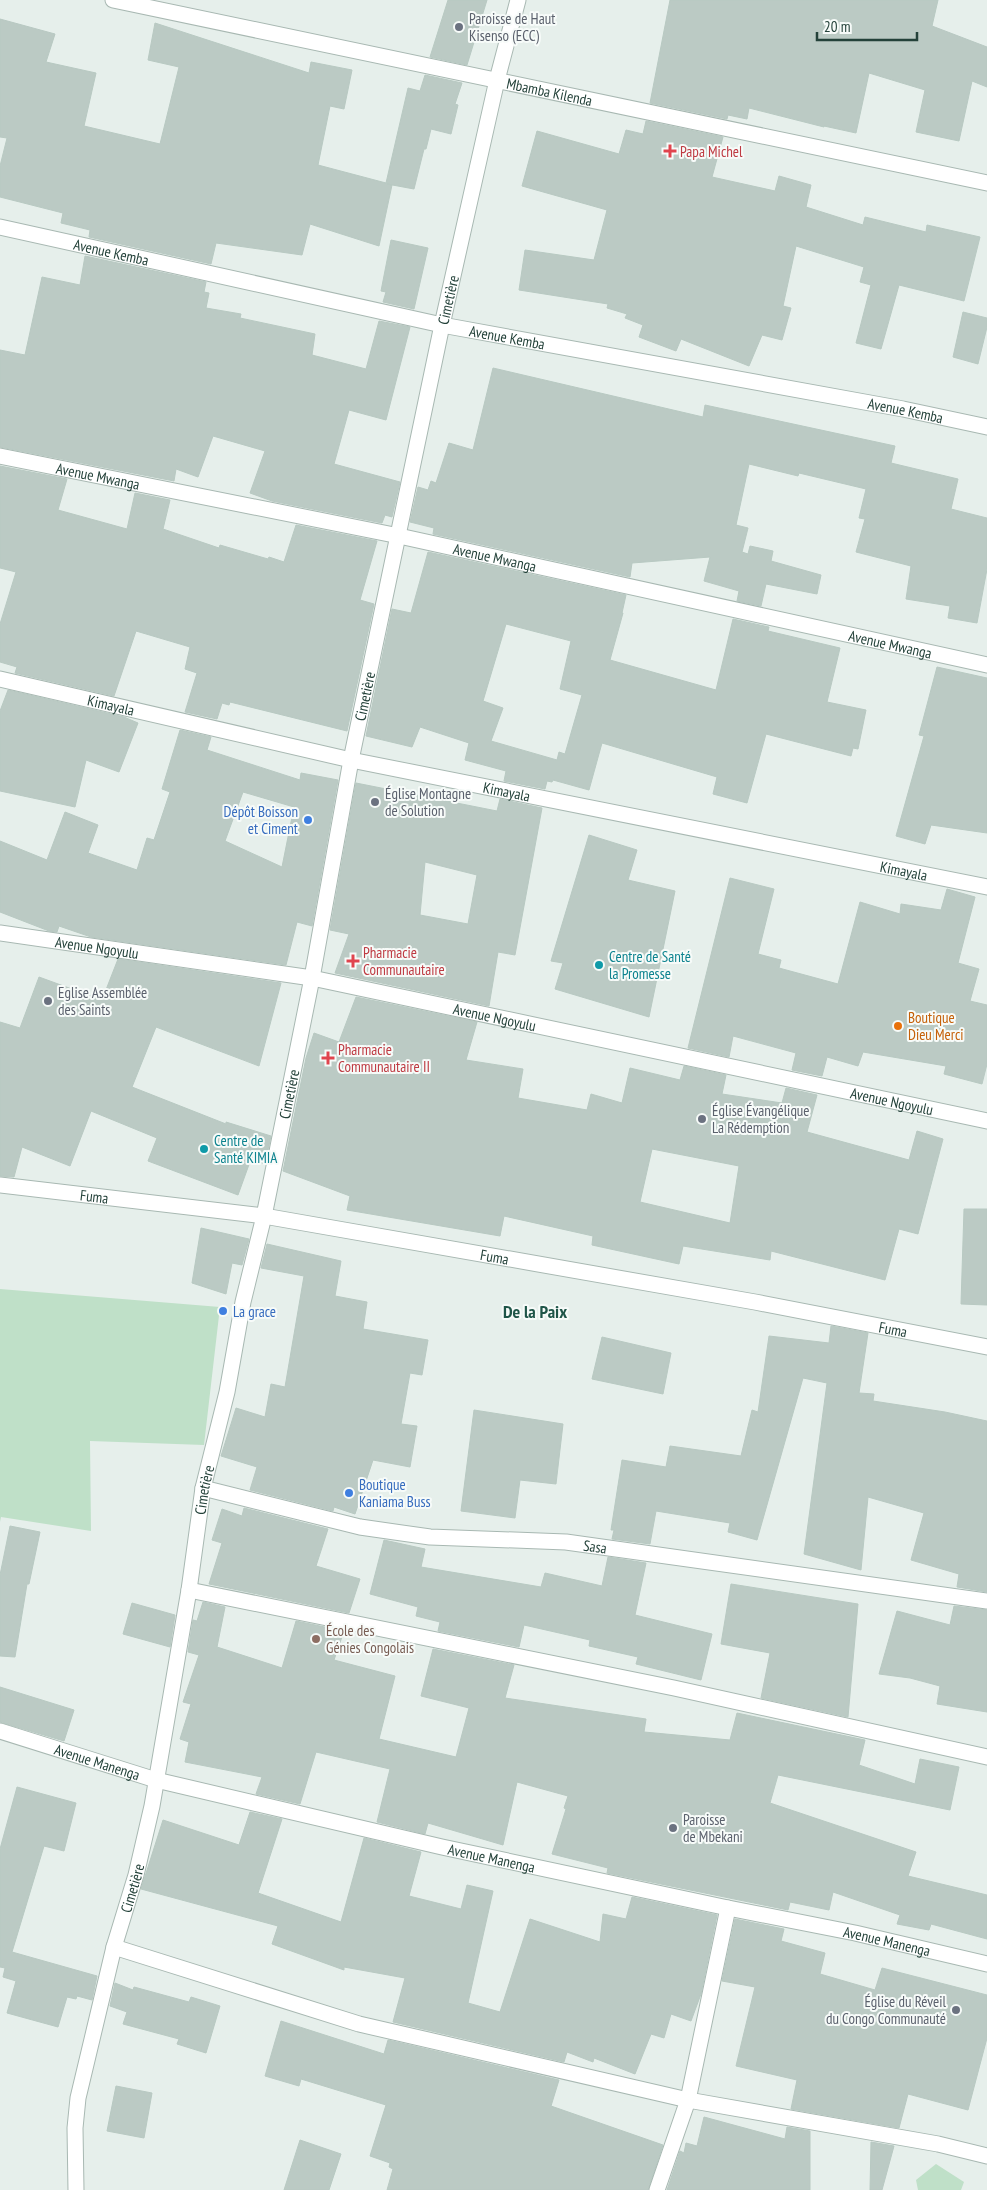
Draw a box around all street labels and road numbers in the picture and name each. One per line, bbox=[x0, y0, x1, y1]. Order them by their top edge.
street label: Mbamba Kilenda bbox=[505, 73, 594, 110]
street label: Avenue Kemba bbox=[72, 234, 151, 269]
street label: Cimetière bbox=[433, 273, 462, 326]
street label: Avenue Kemba bbox=[468, 321, 547, 353]
street label: Avenue Kemba bbox=[866, 393, 945, 427]
street label: Avenue Mwanga bbox=[55, 458, 141, 493]
street label: Avenue Mwanga bbox=[451, 539, 538, 575]
street label: Avenue Mwanga bbox=[847, 625, 934, 662]
street label: Cimetière bbox=[350, 670, 379, 723]
street label: Kimayala bbox=[86, 690, 136, 719]
street label: Kimayala bbox=[481, 777, 532, 805]
street label: Kimayala bbox=[879, 856, 929, 884]
street label: Avenue Ngoyulu bbox=[54, 932, 140, 962]
street label: Avenue Ngoyulu bbox=[452, 999, 538, 1035]
street label: Cimetière bbox=[274, 1068, 303, 1120]
street label: Avenue Ngoyulu bbox=[849, 1083, 935, 1119]
street label: Fuma bbox=[79, 1185, 110, 1207]
street label: Fuma bbox=[479, 1245, 510, 1268]
street label: Fuma bbox=[877, 1317, 909, 1341]
street label: Cimetière bbox=[190, 1463, 218, 1516]
street label: Sasa bbox=[582, 1535, 608, 1557]
street label: Avenue Manenga bbox=[52, 1739, 142, 1784]
street label: Avenue Manenga bbox=[446, 1839, 537, 1876]
street label: Cimetière bbox=[116, 1862, 148, 1915]
street label: Avenue Manenga bbox=[842, 1921, 932, 1960]

